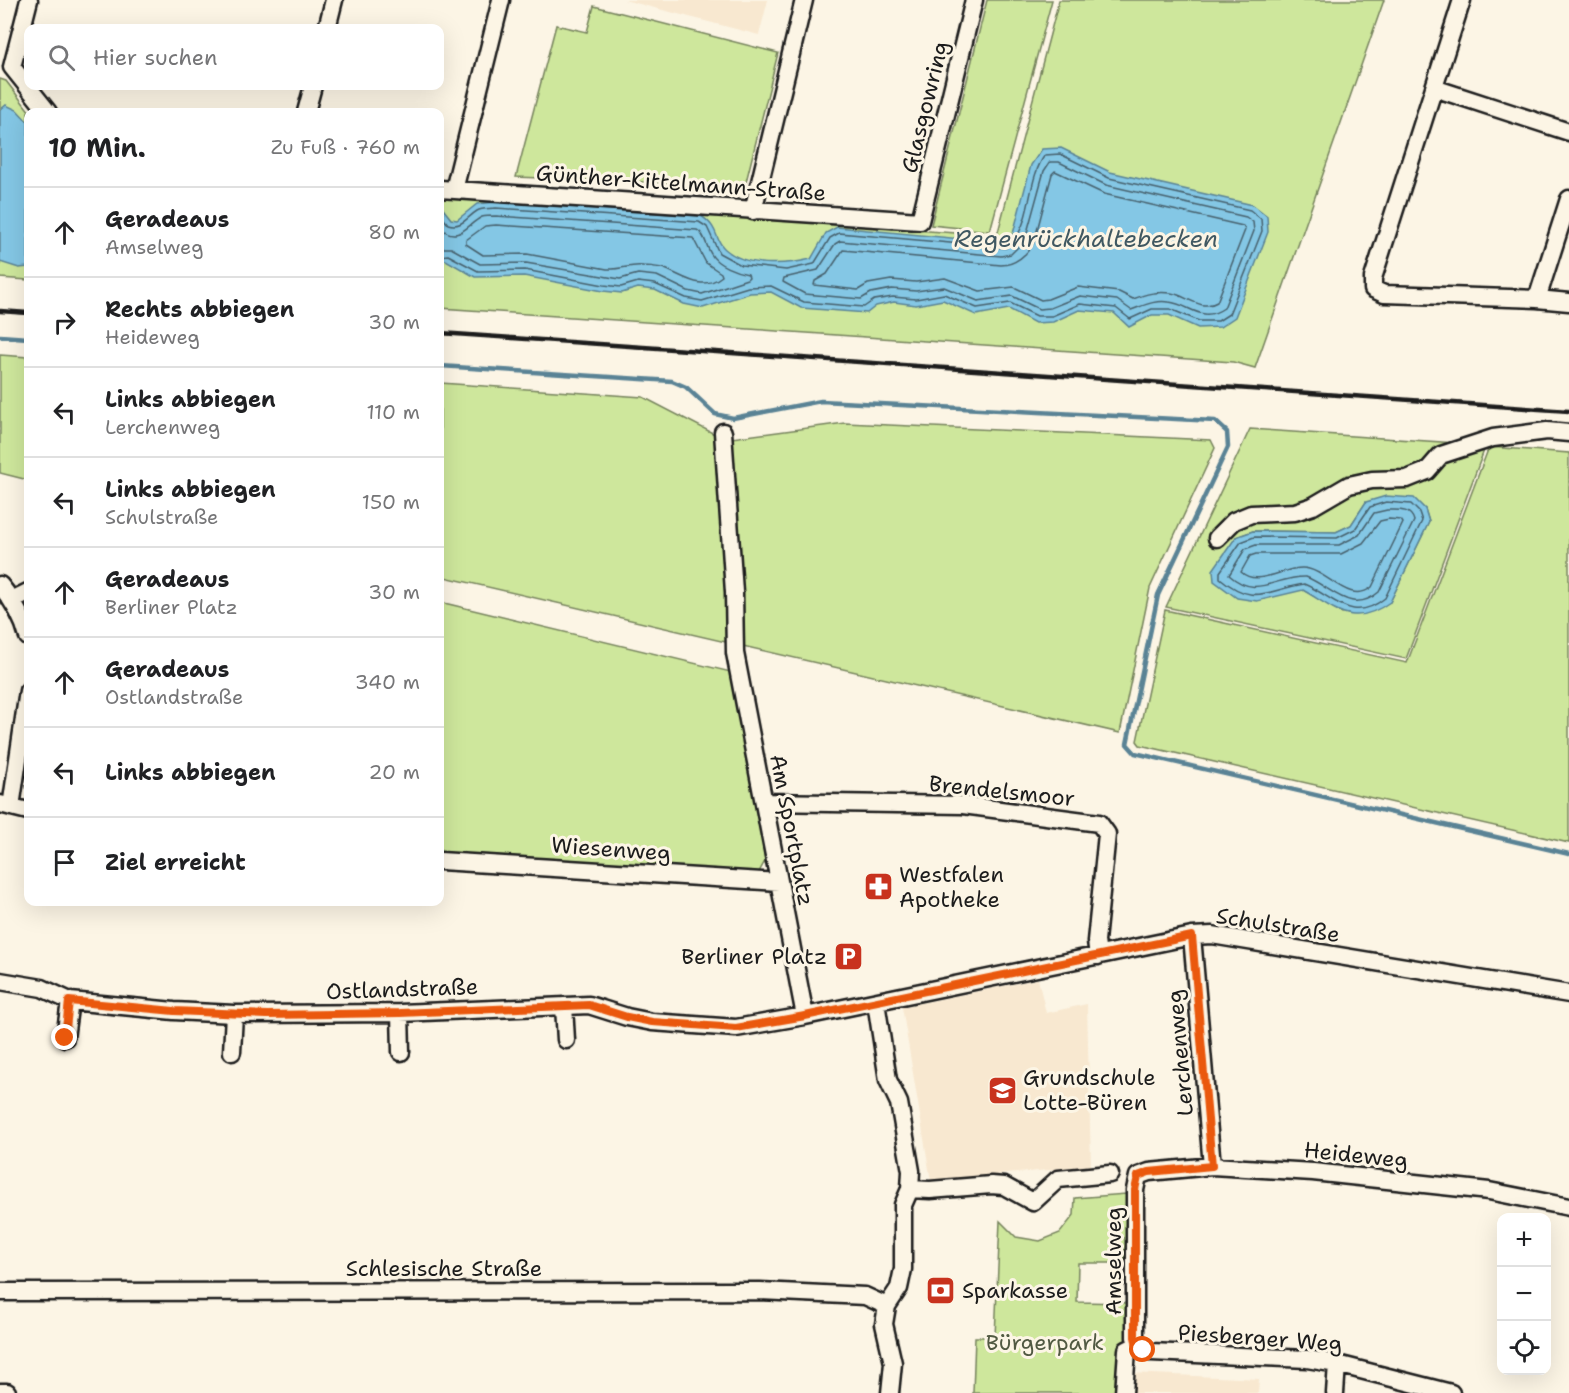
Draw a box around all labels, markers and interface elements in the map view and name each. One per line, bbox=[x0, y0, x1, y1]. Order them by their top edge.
search box bbox=[24, 24, 444, 90]
street label: Glasgowring bbox=[895, 38, 955, 176]
icon: search bbox=[45, 41, 78, 74]
text: Hier suchen bbox=[93, 43, 218, 72]
text: 10 Min. bbox=[48, 130, 146, 165]
text: Zu Fuß · 760 m bbox=[271, 134, 420, 160]
street label: Günther-Kittelmann-Straße bbox=[535, 158, 827, 208]
text: Geradeaus bbox=[105, 205, 229, 234]
icon: ahead bbox=[48, 216, 81, 249]
text: 80 m bbox=[368, 219, 420, 245]
water label: Regenrückhaltebecken bbox=[954, 223, 1218, 255]
text: Amselweg bbox=[105, 234, 203, 260]
text: Rechts abbiegen bbox=[105, 295, 294, 324]
icon: right bbox=[48, 306, 81, 339]
text: 30 m bbox=[368, 309, 420, 335]
text: Heideweg bbox=[105, 324, 200, 350]
text: Links abbiegen bbox=[105, 385, 276, 414]
icon: left bbox=[48, 396, 81, 429]
text: 110 m bbox=[366, 399, 420, 425]
text: Lerchenweg bbox=[105, 414, 220, 440]
text: Links abbiegen bbox=[105, 475, 276, 504]
icon: left bbox=[48, 486, 81, 519]
text: 150 m bbox=[362, 489, 420, 515]
text: Schulstraße bbox=[105, 504, 218, 530]
text: Geradeaus bbox=[105, 565, 229, 594]
icon: ahead bbox=[48, 576, 81, 609]
text: 30 m bbox=[368, 579, 420, 605]
text: Berliner Platz bbox=[105, 594, 238, 620]
text: Geradeaus bbox=[105, 655, 229, 684]
icon: ahead bbox=[48, 666, 81, 699]
text: 340 m bbox=[355, 669, 420, 695]
text: Ostlandstraße bbox=[105, 684, 243, 710]
street label: Am Sportplatz bbox=[763, 752, 821, 908]
icon: left bbox=[48, 756, 81, 789]
text: Links abbiegen bbox=[105, 758, 276, 787]
text: 20 m bbox=[369, 759, 420, 785]
street label: Brendelsmoor bbox=[928, 769, 1076, 813]
street label: Wiesenweg bbox=[550, 830, 672, 868]
icon: arrive bbox=[48, 846, 81, 879]
text: Ziel erreicht bbox=[105, 848, 246, 877]
place label: Westfalen Apotheke bbox=[899, 860, 1004, 914]
pharmacy icon: Westfalen Apotheke bbox=[862, 871, 894, 903]
street label: Schulstraße bbox=[1214, 901, 1342, 949]
parking icon: Berliner Platz bbox=[832, 940, 864, 972]
place label: Berliner Platz bbox=[681, 942, 827, 971]
street label: Ostlandstraße bbox=[325, 972, 479, 1006]
street label: Lerchenweg bbox=[1160, 989, 1200, 1117]
route end bbox=[51, 1024, 77, 1050]
place label: Grundschule Lotte-Büren bbox=[1023, 1063, 1156, 1117]
school or university icon: Grundschule Lotte-Büren bbox=[986, 1074, 1018, 1106]
street label: Heideweg bbox=[1303, 1135, 1409, 1175]
street label: Amselweg bbox=[1099, 1207, 1128, 1315]
map controls bbox=[1497, 1213, 1551, 1375]
button: + bbox=[1497, 1213, 1551, 1267]
street label: Schlesische Straße bbox=[346, 1254, 542, 1283]
button: − bbox=[1497, 1267, 1551, 1321]
bank icon: Sparkasse bbox=[925, 1274, 957, 1306]
place label: Sparkasse bbox=[962, 1276, 1068, 1305]
street label: Piesberger Weg bbox=[1177, 1318, 1343, 1358]
button: locate bbox=[1497, 1321, 1551, 1375]
park label: Bürgerpark bbox=[986, 1328, 1104, 1357]
route start bbox=[1129, 1336, 1155, 1362]

